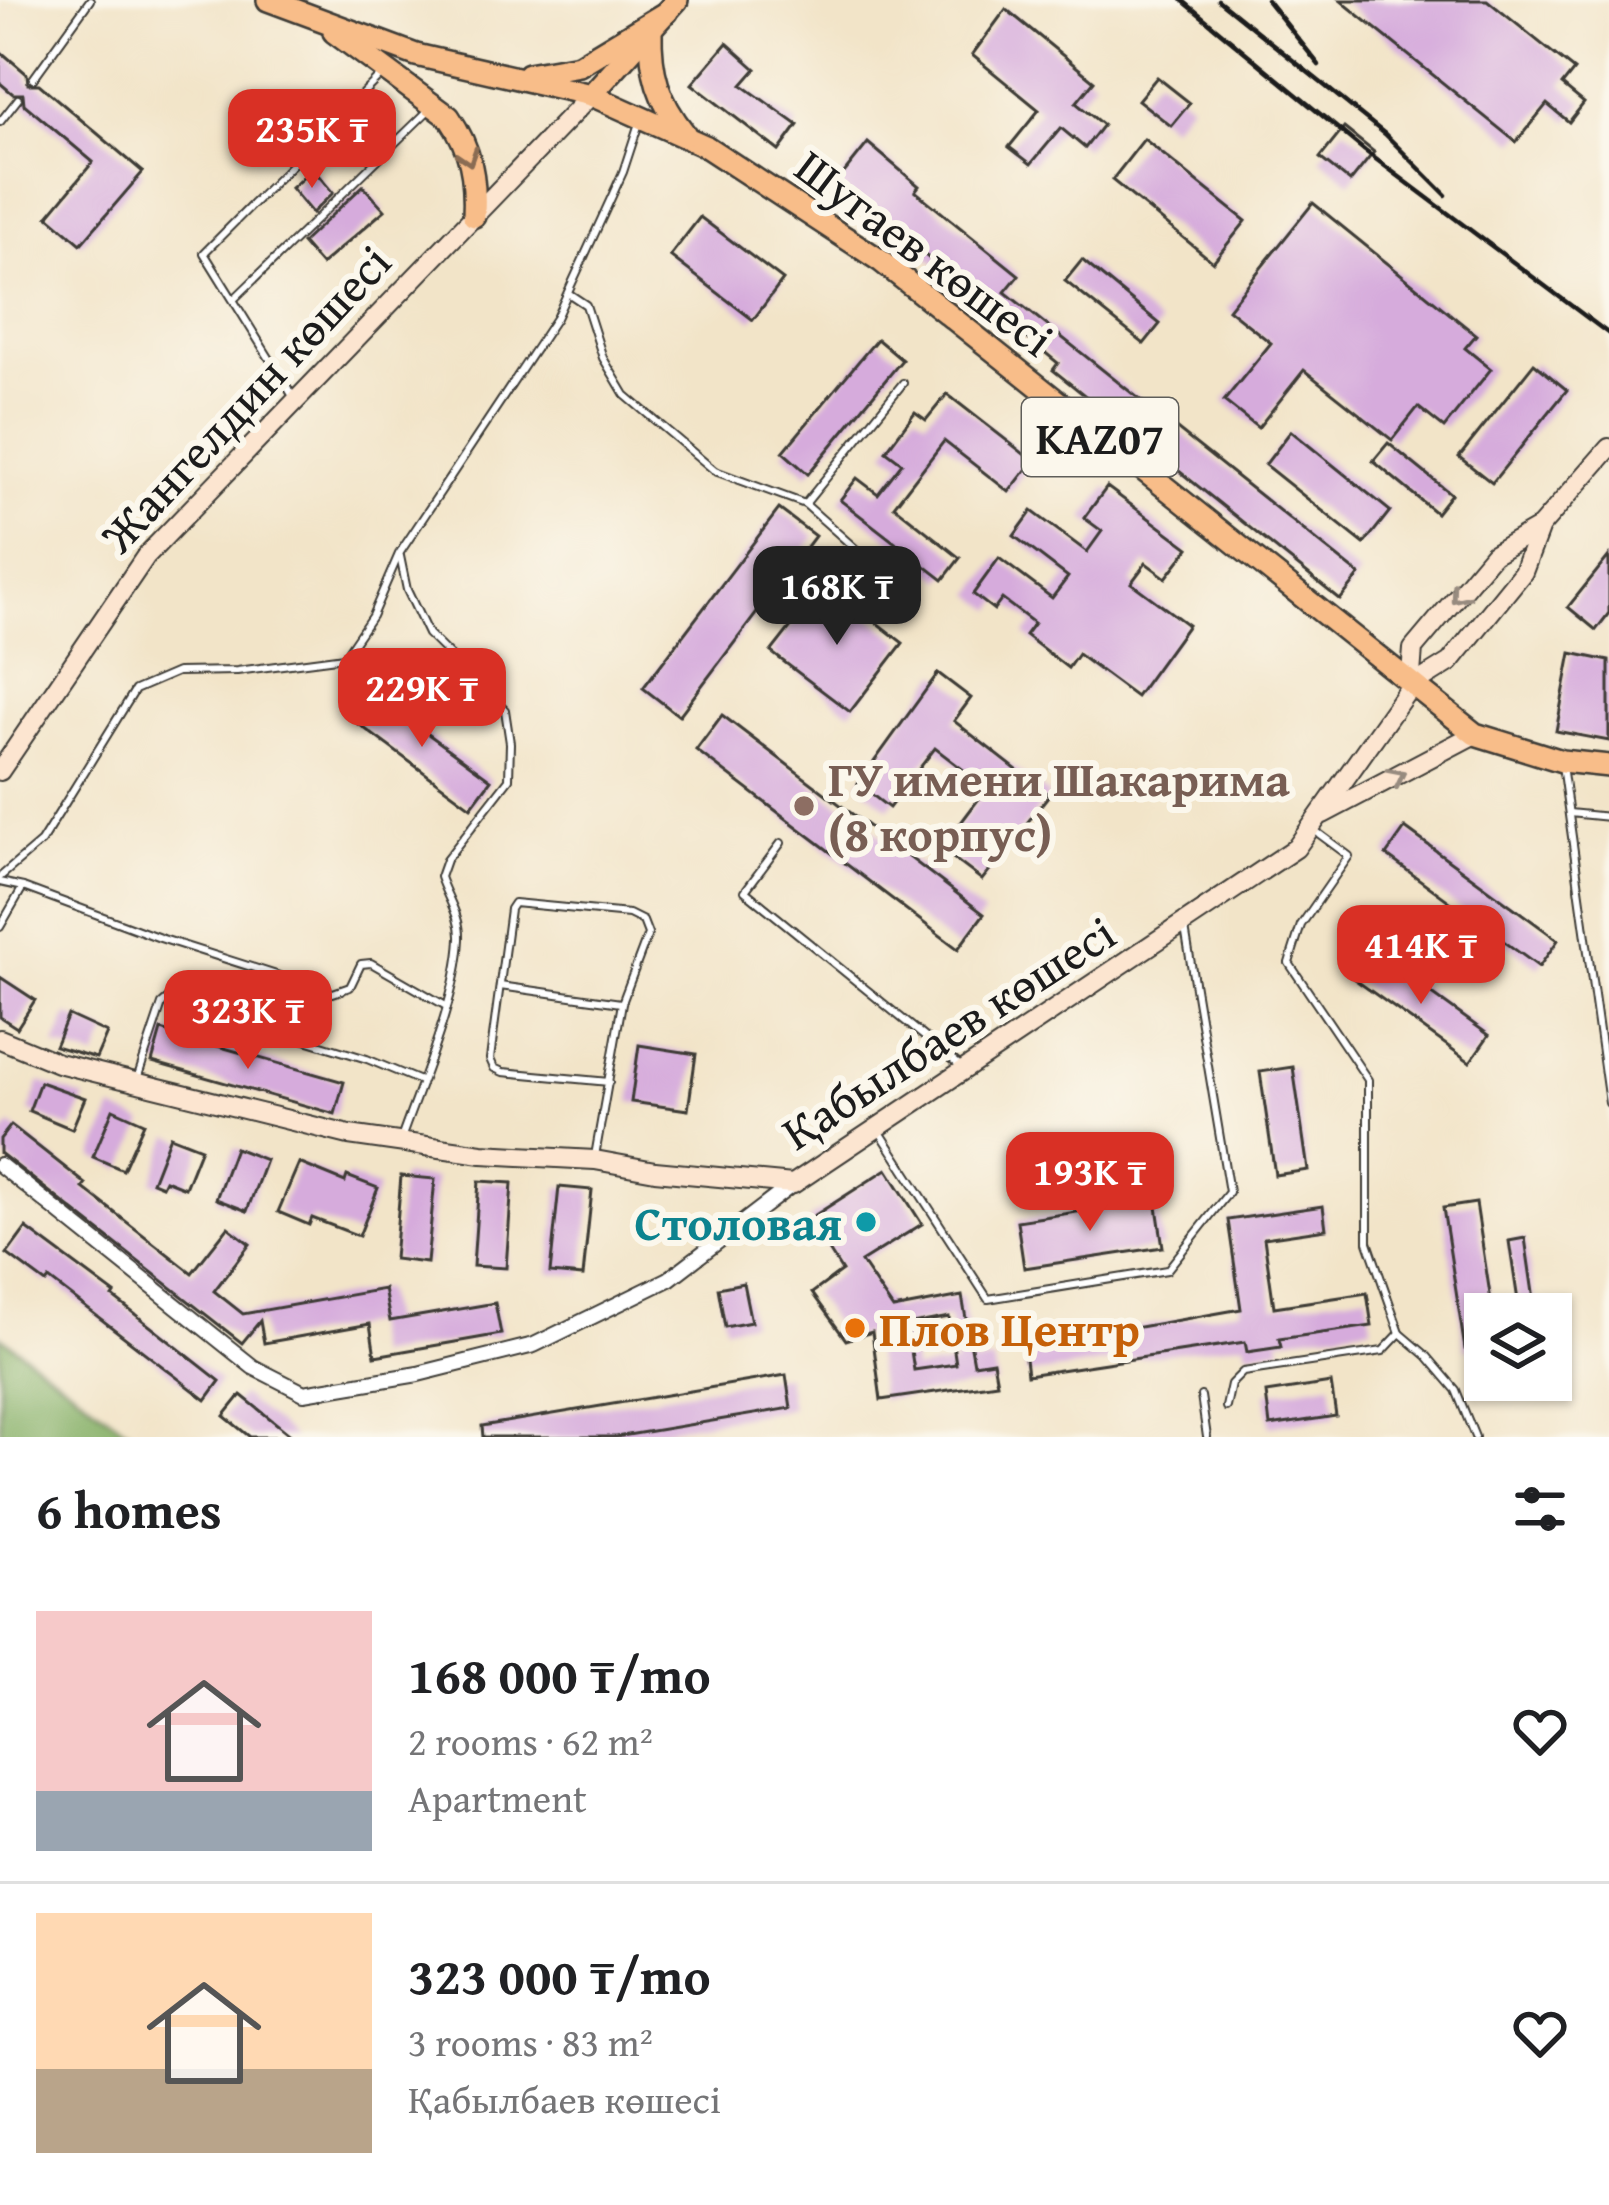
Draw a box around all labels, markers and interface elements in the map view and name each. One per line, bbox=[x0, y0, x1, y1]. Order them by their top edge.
pin: 235K ₸ bbox=[214, 89, 410, 191]
text: 235K ₸ bbox=[255, 99, 369, 156]
street label: Шугаев көшесі bbox=[781, 131, 1069, 373]
one-way arrow bbox=[454, 146, 479, 167]
street label: Жангелдин көшесі bbox=[82, 228, 407, 569]
road number: KAZ07 bbox=[1022, 398, 1178, 476]
pin: 168K ₸ bbox=[739, 546, 935, 648]
text: 168K ₸ bbox=[780, 556, 894, 613]
one-way arrow bbox=[1451, 581, 1472, 603]
pin: 229K ₸ bbox=[324, 648, 520, 750]
text: 229K ₸ bbox=[365, 658, 479, 715]
place label: ГУ имени Шакарима (8 корпус) bbox=[828, 743, 1290, 869]
one-way arrow bbox=[1384, 767, 1406, 790]
marker: ГУ имени Шакарима (8 корпус) bbox=[791, 793, 817, 819]
street label: Қабылбаев көшесі bbox=[767, 897, 1129, 1167]
pin: 414K ₸ bbox=[1323, 905, 1519, 1007]
text: 414K ₸ bbox=[1364, 915, 1478, 972]
pin: 323K ₸ bbox=[150, 970, 346, 1072]
text: 323K ₸ bbox=[191, 980, 305, 1037]
pin: 193K ₸ bbox=[992, 1132, 1188, 1234]
text: 193K ₸ bbox=[1033, 1142, 1147, 1199]
place label: Столовая bbox=[635, 1187, 842, 1258]
marker: Столовая bbox=[853, 1209, 879, 1235]
place label: Плов Центр bbox=[879, 1293, 1140, 1364]
map controls bbox=[1464, 1293, 1572, 1401]
button: layers bbox=[1464, 1293, 1572, 1401]
marker: Плов Центр bbox=[842, 1315, 868, 1341]
text: 6 homes bbox=[36, 1472, 222, 1547]
icon: filters bbox=[1507, 1476, 1573, 1542]
text: 168 000 ₸/mo bbox=[408, 1637, 711, 1712]
icon: home bbox=[132, 1659, 276, 1803]
icon: heart bbox=[1507, 1698, 1573, 1764]
text: 2 rooms · 62 m² bbox=[408, 1712, 653, 1769]
text: Apartment bbox=[408, 1769, 587, 1826]
text: 323 000 ₸/mo bbox=[408, 1938, 711, 2013]
icon: home bbox=[132, 1961, 276, 2105]
icon: heart bbox=[1507, 2000, 1573, 2066]
text: 3 rooms · 83 m² bbox=[408, 2013, 653, 2070]
text: Қабылбаев көшесі bbox=[408, 2070, 721, 2127]

